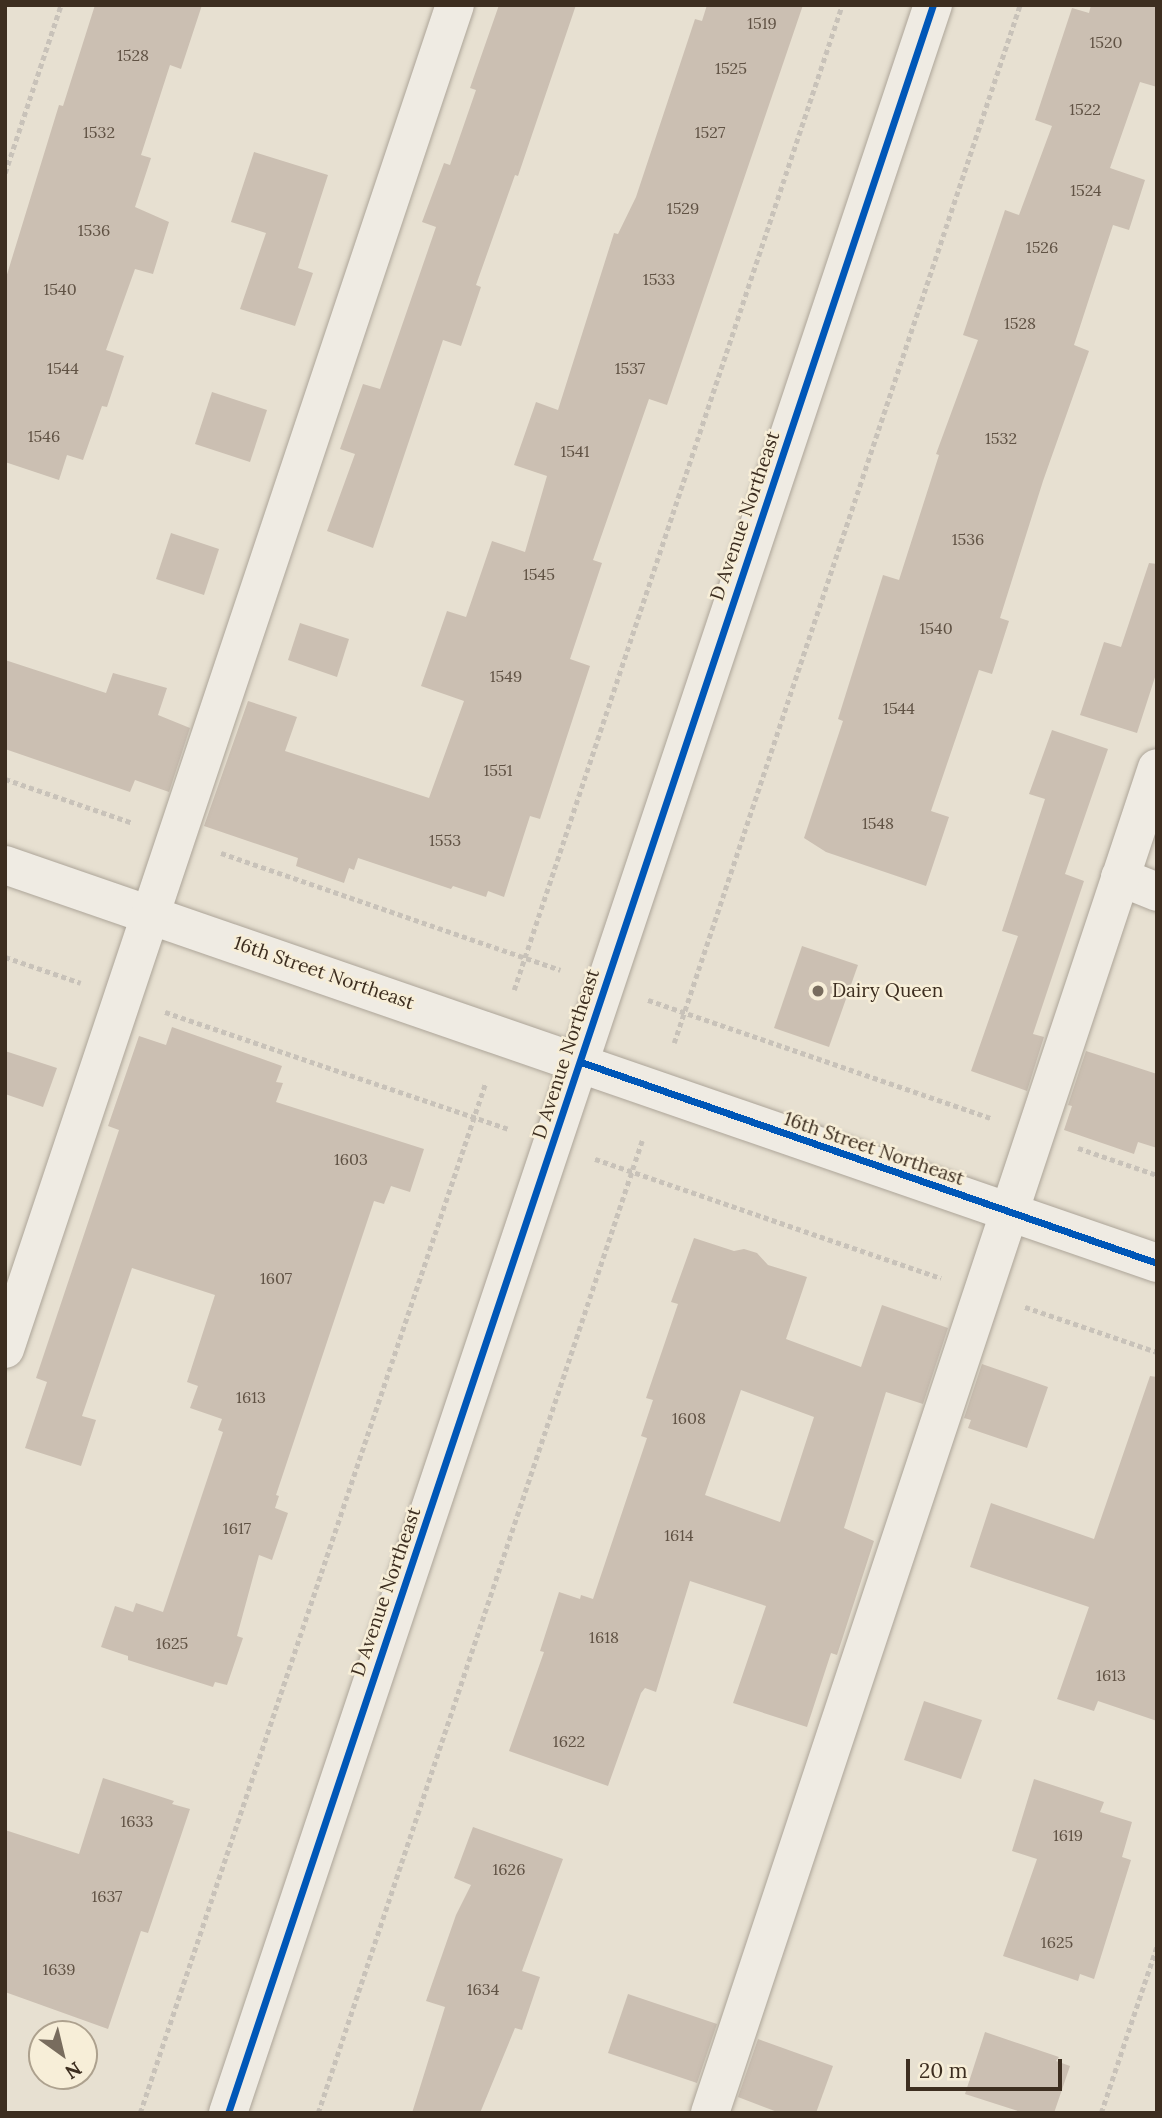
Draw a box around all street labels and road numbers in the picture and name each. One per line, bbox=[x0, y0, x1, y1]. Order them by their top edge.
street label: D Avenue Northeast bbox=[705, 428, 785, 604]
street label: 16th Street Northeast bbox=[231, 931, 417, 1015]
street label: D Avenue Northeast bbox=[528, 966, 604, 1142]
street label: 16th Street Northeast bbox=[781, 1107, 967, 1191]
street label: D Avenue Northeast bbox=[346, 1504, 426, 1680]

